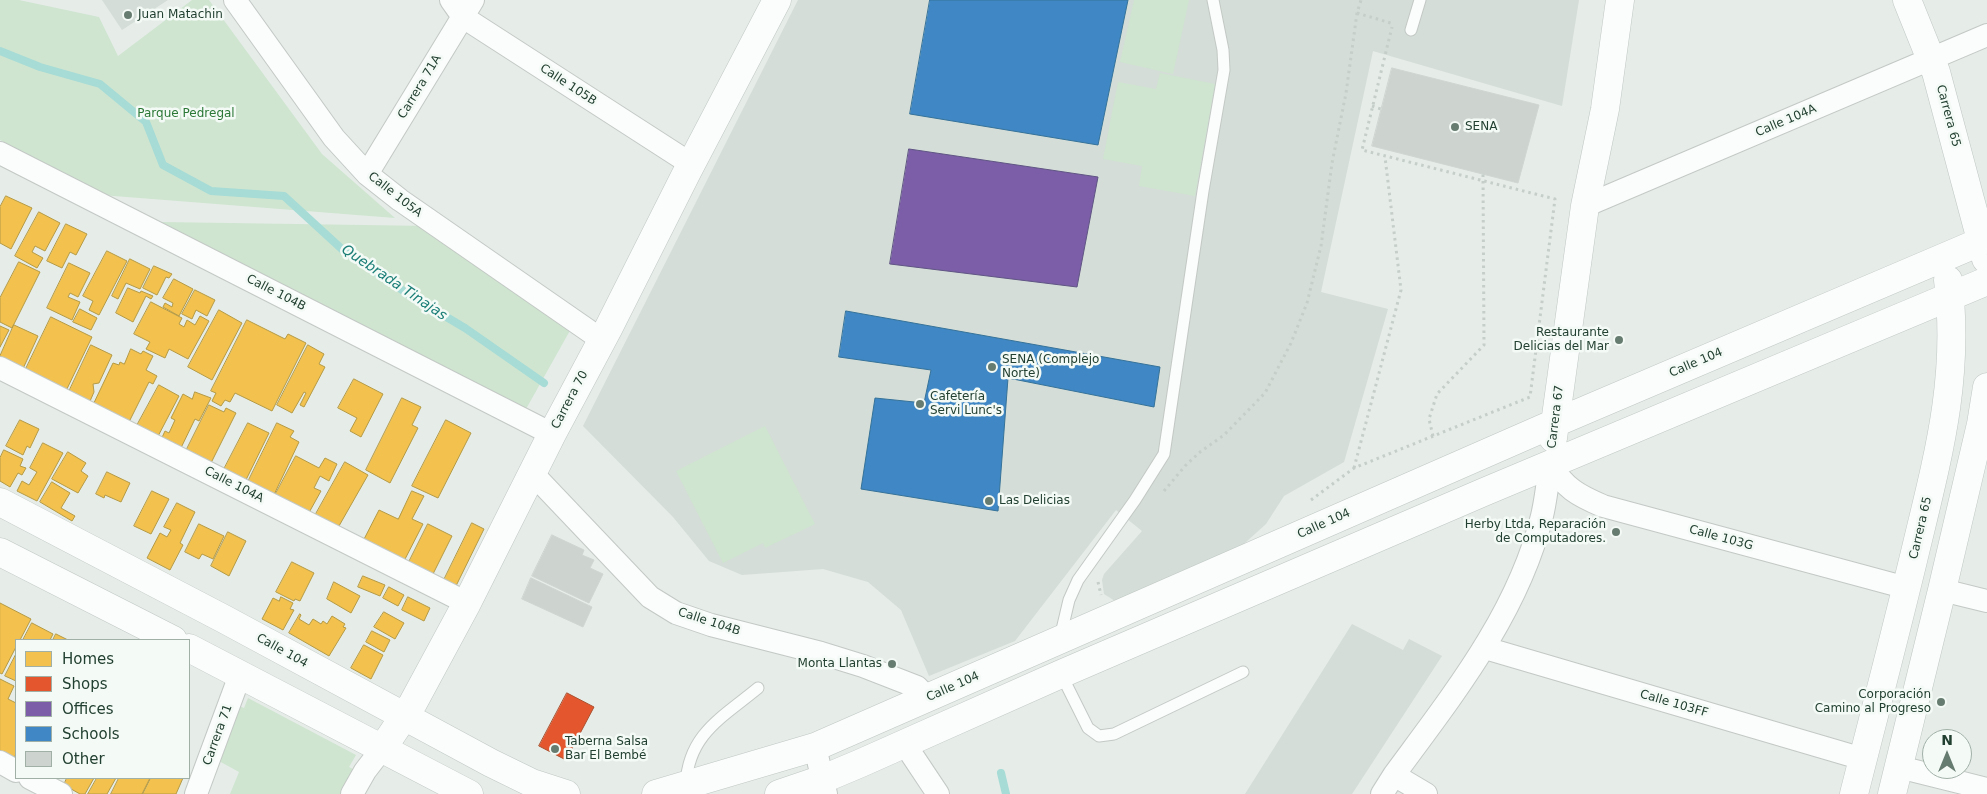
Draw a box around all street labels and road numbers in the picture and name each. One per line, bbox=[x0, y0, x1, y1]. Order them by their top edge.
street label: Carrera 71A bbox=[395, 52, 445, 122]
street label: Calle 105B bbox=[537, 61, 599, 109]
street label: Carrera 65 bbox=[1933, 83, 1963, 149]
street label: Calle 104A bbox=[1753, 102, 1819, 140]
street label: Calle 105A bbox=[365, 169, 425, 221]
street label: Calle 104B bbox=[244, 272, 308, 314]
street label: Calle 104 bbox=[1667, 345, 1725, 381]
street label: Carrera 70 bbox=[549, 368, 591, 432]
street label: Carrera 67 bbox=[1545, 384, 1567, 450]
street label: Calle 104A bbox=[202, 464, 266, 506]
street label: Carrera 65 bbox=[1907, 495, 1935, 561]
street label: Calle 104 bbox=[1295, 506, 1353, 542]
street label: Calle 103G bbox=[1687, 523, 1755, 553]
street label: Calle 104B bbox=[676, 605, 742, 639]
street label: Calle 104 bbox=[254, 631, 310, 671]
street label: Calle 104 bbox=[924, 669, 982, 705]
street label: Calle 103FF bbox=[1638, 687, 1710, 721]
street label: Carrera 71 bbox=[200, 703, 236, 767]

